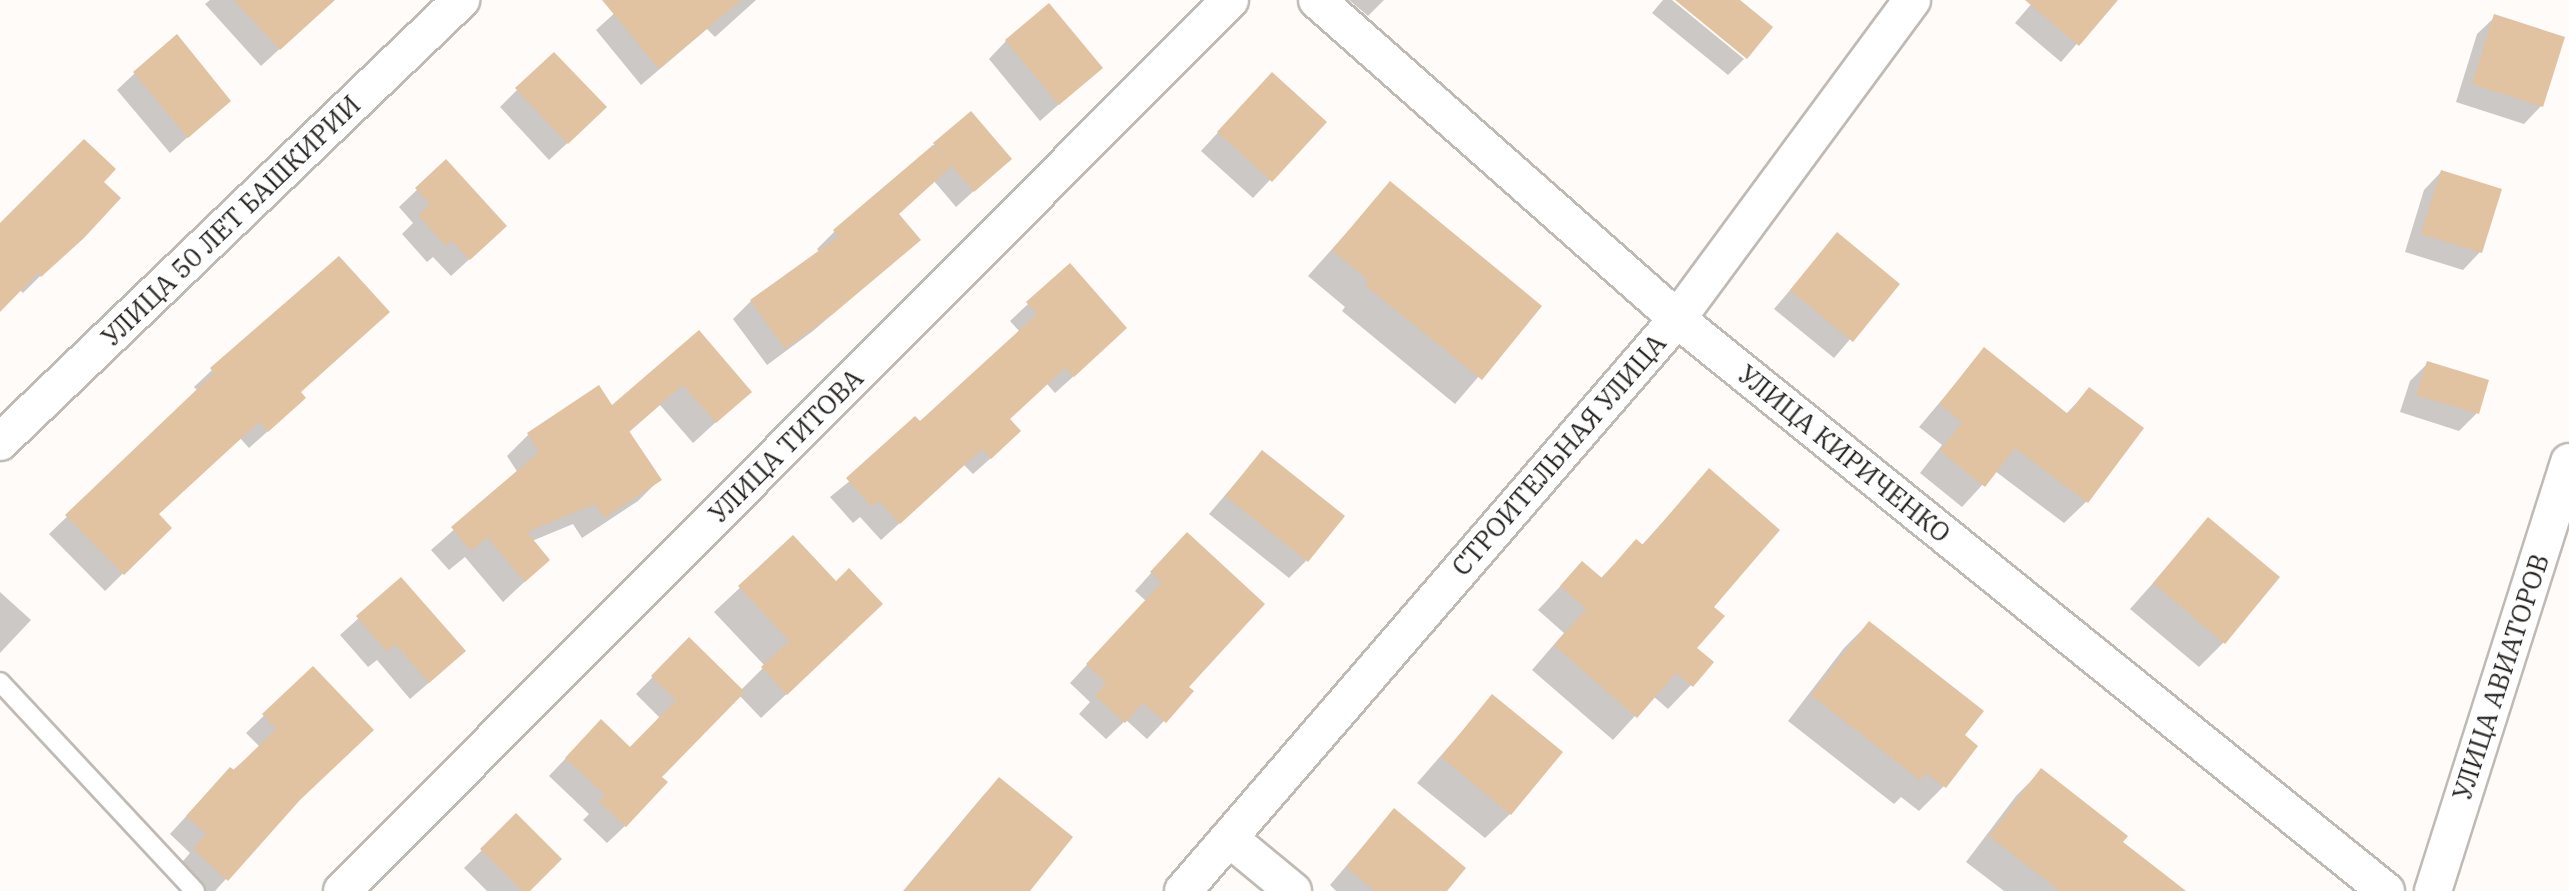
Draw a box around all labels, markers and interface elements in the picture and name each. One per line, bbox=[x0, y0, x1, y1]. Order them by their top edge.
street label: УЛИЦА 50 ЛЕТ БАШКИРИИ bbox=[95, 89, 367, 353]
street label: СТРОИТЕЛЬНАЯ УЛИЦА bbox=[1446, 328, 1672, 582]
street label: УЛИЦА КИРИЧЕНКО bbox=[1732, 359, 1956, 549]
street label: УЛИЦА ТИТОВА bbox=[703, 363, 869, 529]
street label: УЛИЦА АВИАТОРОВ bbox=[2446, 550, 2556, 804]

